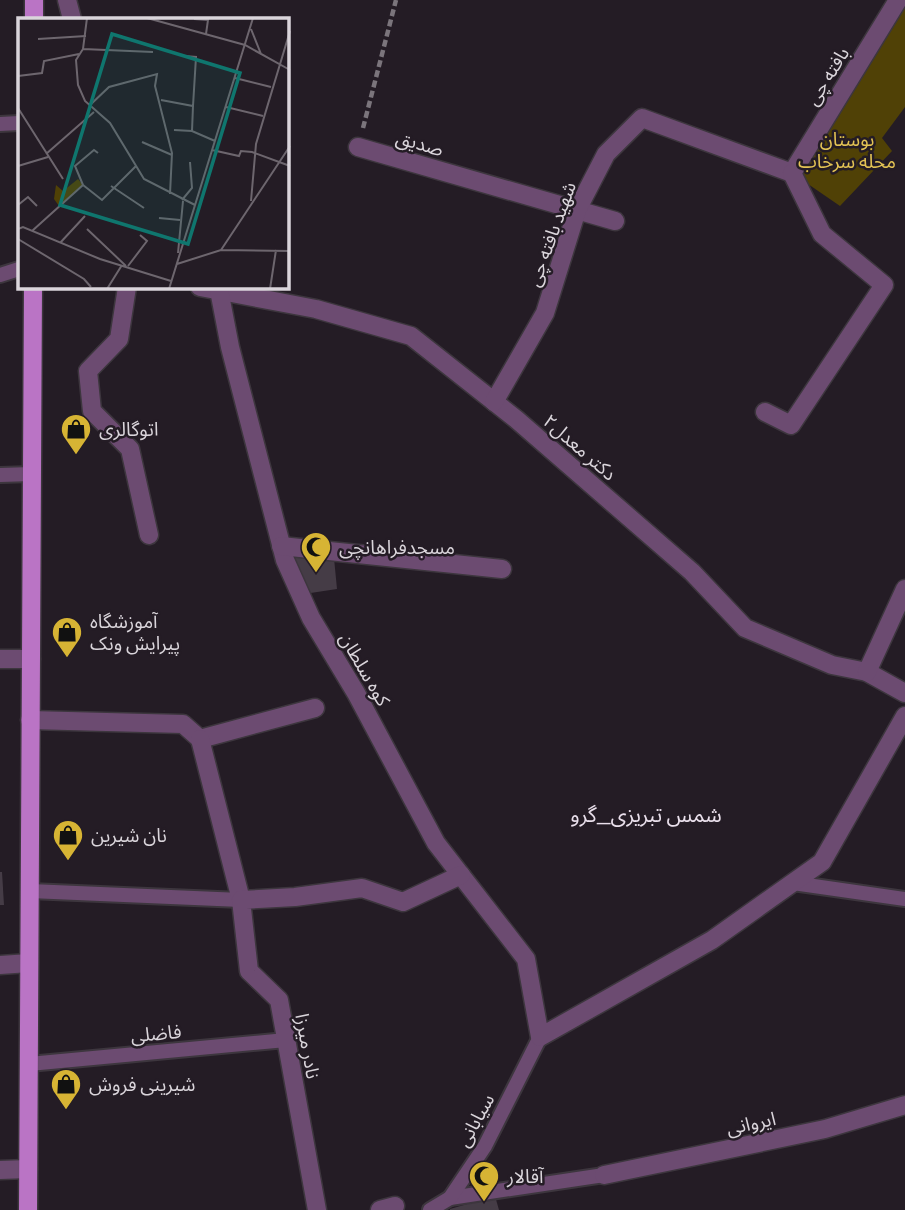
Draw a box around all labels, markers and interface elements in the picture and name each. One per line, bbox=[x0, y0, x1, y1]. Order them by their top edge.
inset map bbox=[18, 18, 289, 289]
street label: بافته چی bbox=[799, 42, 855, 110]
street label: صدیق bbox=[393, 124, 447, 162]
park label: بوستان محله سرخاب bbox=[798, 126, 896, 174]
street label: شهید بافته چی bbox=[520, 178, 582, 290]
street label: دکتر معدل۲ bbox=[538, 408, 622, 486]
shop icon: اتوگالری bbox=[59, 412, 93, 456]
place label: اتوگالری bbox=[99, 416, 158, 442]
mosque icon: مسجدفراهانچی bbox=[299, 530, 333, 574]
place label: مسجدفراهانچی bbox=[339, 534, 455, 560]
place label: آموزشگاه پیرایش ونک bbox=[90, 608, 180, 656]
shop icon: آموزشگاه پیرایش ونک bbox=[50, 615, 84, 659]
street label: کوه سلطان bbox=[334, 627, 397, 712]
district label: شمس تبریزی_گرو bbox=[570, 800, 722, 828]
shop icon: نان شیرین bbox=[51, 818, 85, 862]
place label: نان شیرین bbox=[91, 822, 167, 848]
street label: نادر میرزا bbox=[289, 1011, 327, 1081]
street label: فاضلی bbox=[130, 1018, 182, 1048]
shop icon: شیرینی فروش bbox=[49, 1067, 83, 1111]
place label: شیرینی فروش bbox=[89, 1071, 195, 1097]
street label: سیابانی bbox=[450, 1089, 500, 1151]
street label: ایروانی bbox=[724, 1105, 778, 1141]
mosque icon: آقالار bbox=[467, 1159, 501, 1203]
place label: آقالار bbox=[506, 1163, 545, 1189]

